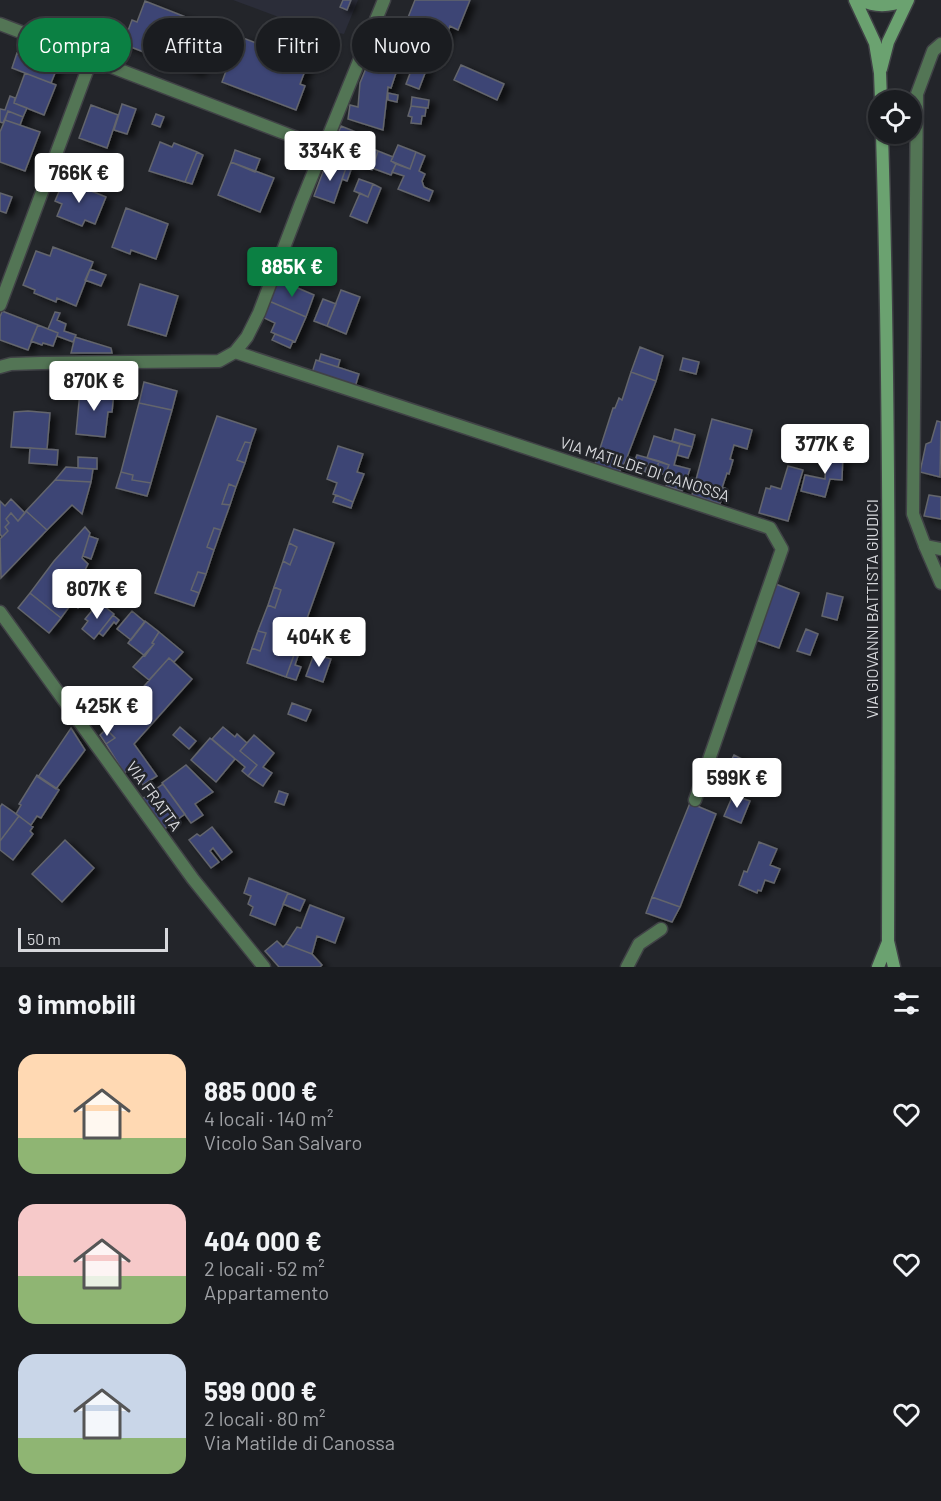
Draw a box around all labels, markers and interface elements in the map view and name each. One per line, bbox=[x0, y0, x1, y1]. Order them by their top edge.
chip: Compra bbox=[18, 18, 131, 72]
chip: Affitta bbox=[143, 18, 244, 72]
chip: Filtri bbox=[256, 18, 340, 72]
chip: Nuovo bbox=[352, 18, 452, 72]
map controls bbox=[868, 90, 922, 144]
button: locate bbox=[868, 90, 922, 144]
pin: 334K € bbox=[281, 131, 379, 182]
text: 334K € bbox=[299, 138, 361, 162]
pin: 766K € bbox=[30, 153, 128, 204]
text: 766K € bbox=[49, 160, 109, 184]
pin: 885K € bbox=[243, 247, 341, 298]
text: 885K € bbox=[261, 254, 323, 278]
pin: 870K € bbox=[45, 361, 143, 412]
text: 870K € bbox=[63, 368, 125, 392]
pin: 377K € bbox=[776, 424, 874, 475]
text: 377K € bbox=[795, 431, 855, 455]
street label: VIA MATILDE DI CANOSSA bbox=[558, 432, 733, 505]
street label: VIA GIOVANNI BATTISTA GIUDICI bbox=[862, 499, 881, 719]
pin: 807K € bbox=[48, 569, 146, 620]
text: 807K € bbox=[66, 576, 128, 600]
pin: 404K € bbox=[270, 617, 368, 668]
text: 404K € bbox=[287, 624, 351, 648]
pin: 425K € bbox=[58, 686, 156, 737]
text: 425K € bbox=[75, 693, 139, 717]
street label: VIA FRATTA bbox=[123, 757, 186, 835]
pin: 599K € bbox=[688, 758, 786, 809]
text: 599K € bbox=[706, 765, 768, 789]
scale bar bbox=[18, 925, 168, 952]
text: 50 m bbox=[27, 929, 61, 948]
icon: filters bbox=[890, 987, 923, 1020]
text: 9 immobili bbox=[18, 988, 136, 1019]
text: 885 000 € bbox=[204, 1075, 318, 1106]
icon: home bbox=[66, 1078, 138, 1150]
icon: heart bbox=[890, 1098, 923, 1131]
text: 4 locali · 140 m² bbox=[204, 1106, 333, 1130]
text: Vicolo San Salvaro bbox=[204, 1130, 362, 1154]
text: 404 000 € bbox=[204, 1225, 322, 1256]
icon: home bbox=[66, 1228, 138, 1300]
icon: heart bbox=[890, 1248, 923, 1281]
text: 2 locali · 52 m² bbox=[204, 1256, 325, 1280]
text: Appartamento bbox=[204, 1280, 329, 1304]
text: 599 000 € bbox=[204, 1375, 317, 1406]
icon: home bbox=[66, 1378, 138, 1450]
icon: heart bbox=[890, 1398, 923, 1431]
text: 2 locali · 80 m² bbox=[204, 1406, 326, 1430]
text: Via Matilde di Canossa bbox=[204, 1430, 395, 1454]

